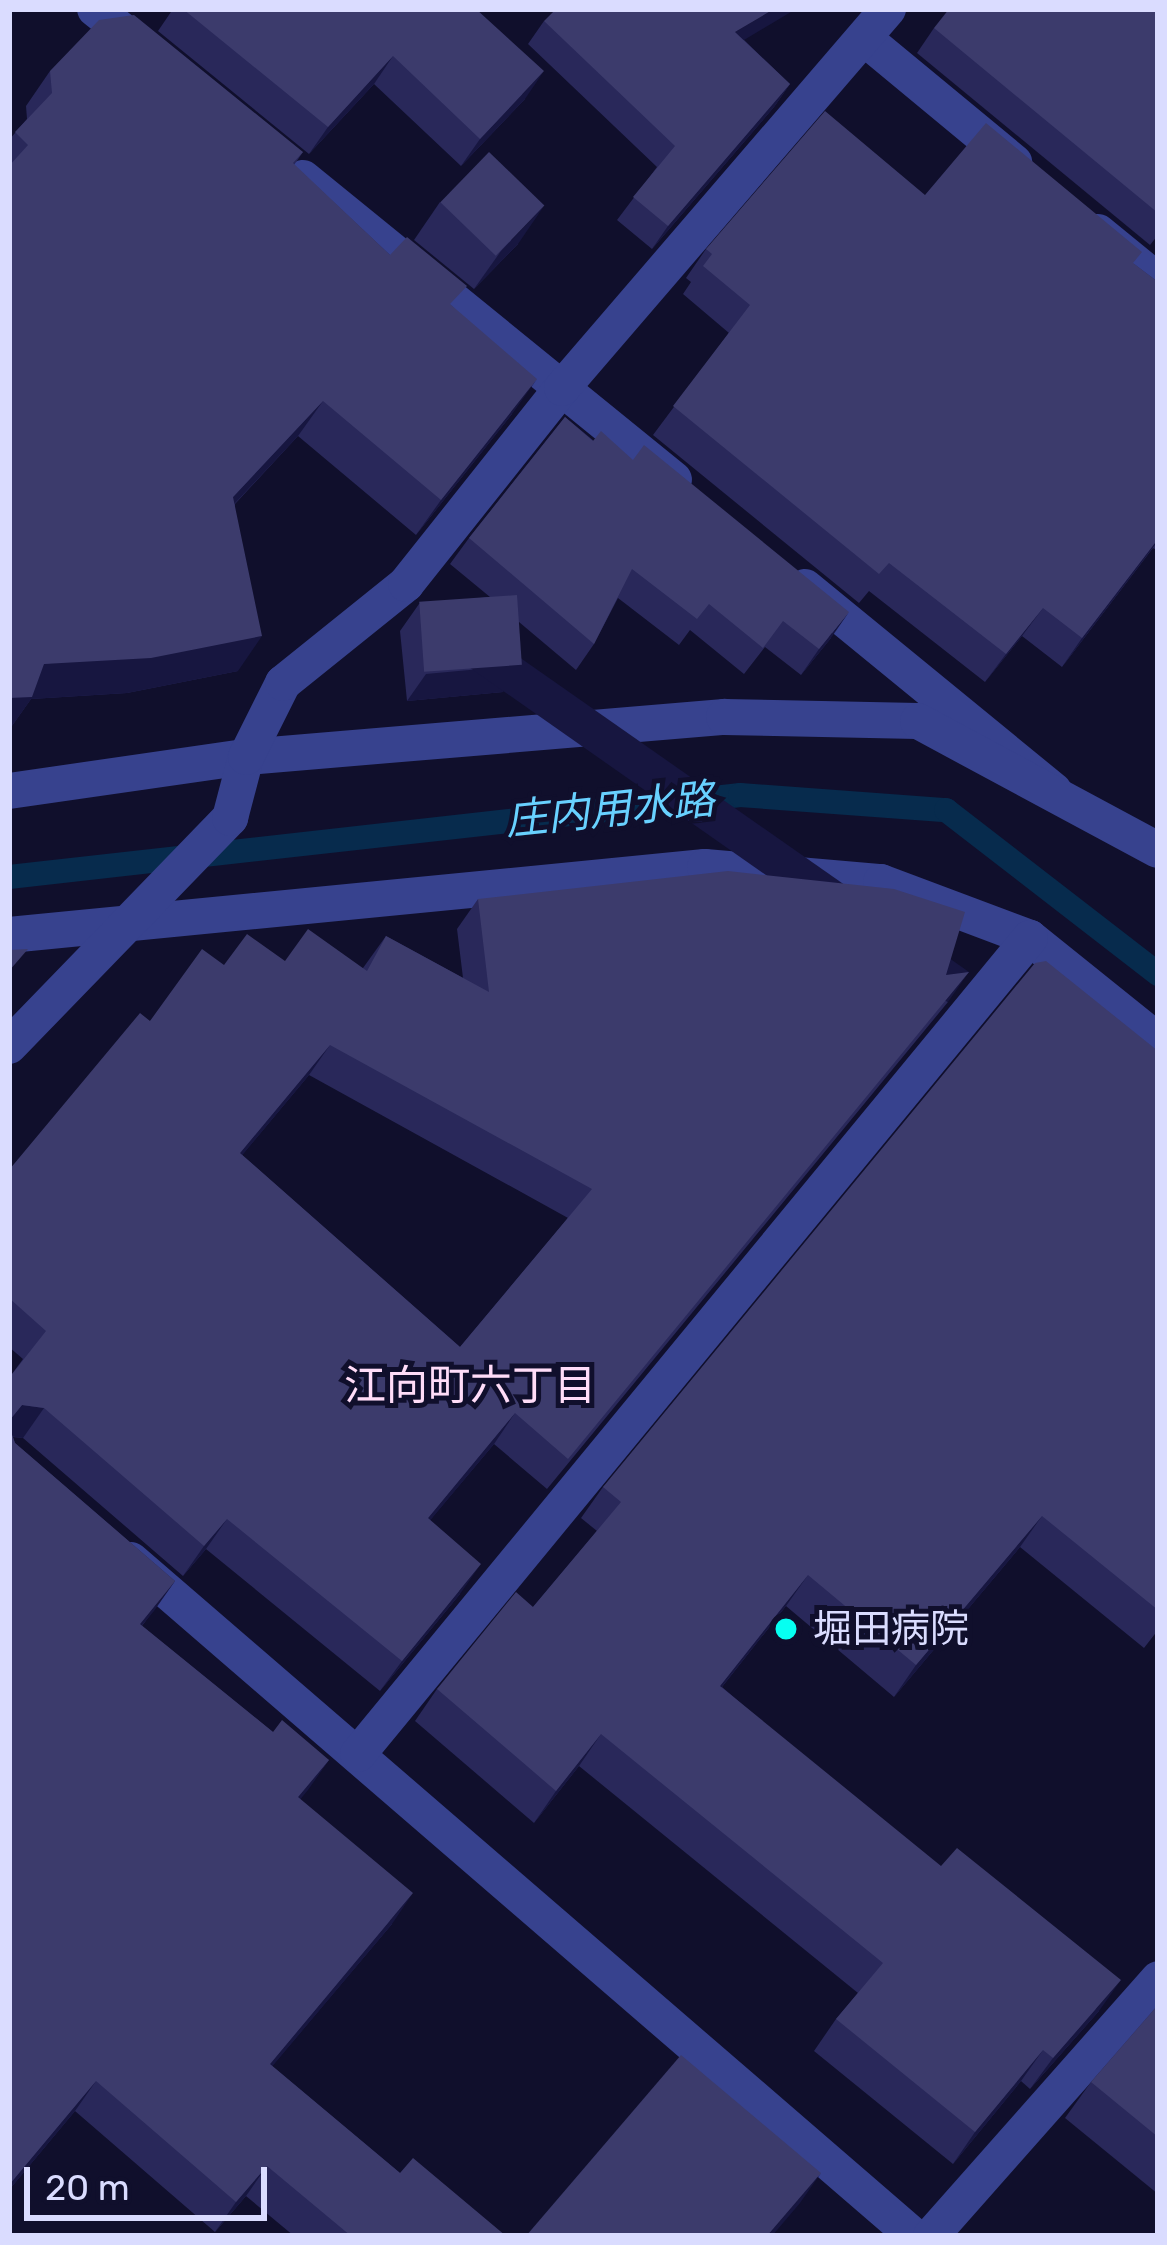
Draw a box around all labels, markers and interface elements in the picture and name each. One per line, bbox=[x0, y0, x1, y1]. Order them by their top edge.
water label: 庄内用水路 bbox=[503, 774, 717, 846]
district label: 江向町六丁目 bbox=[344, 1361, 596, 1411]
place label: 堀田病院 bbox=[813, 1606, 969, 1652]
marker: 堀田病院 bbox=[770, 1613, 802, 1645]
scale bar bbox=[30, 2143, 273, 2217]
text: 20 m bbox=[45, 2166, 130, 2209]

